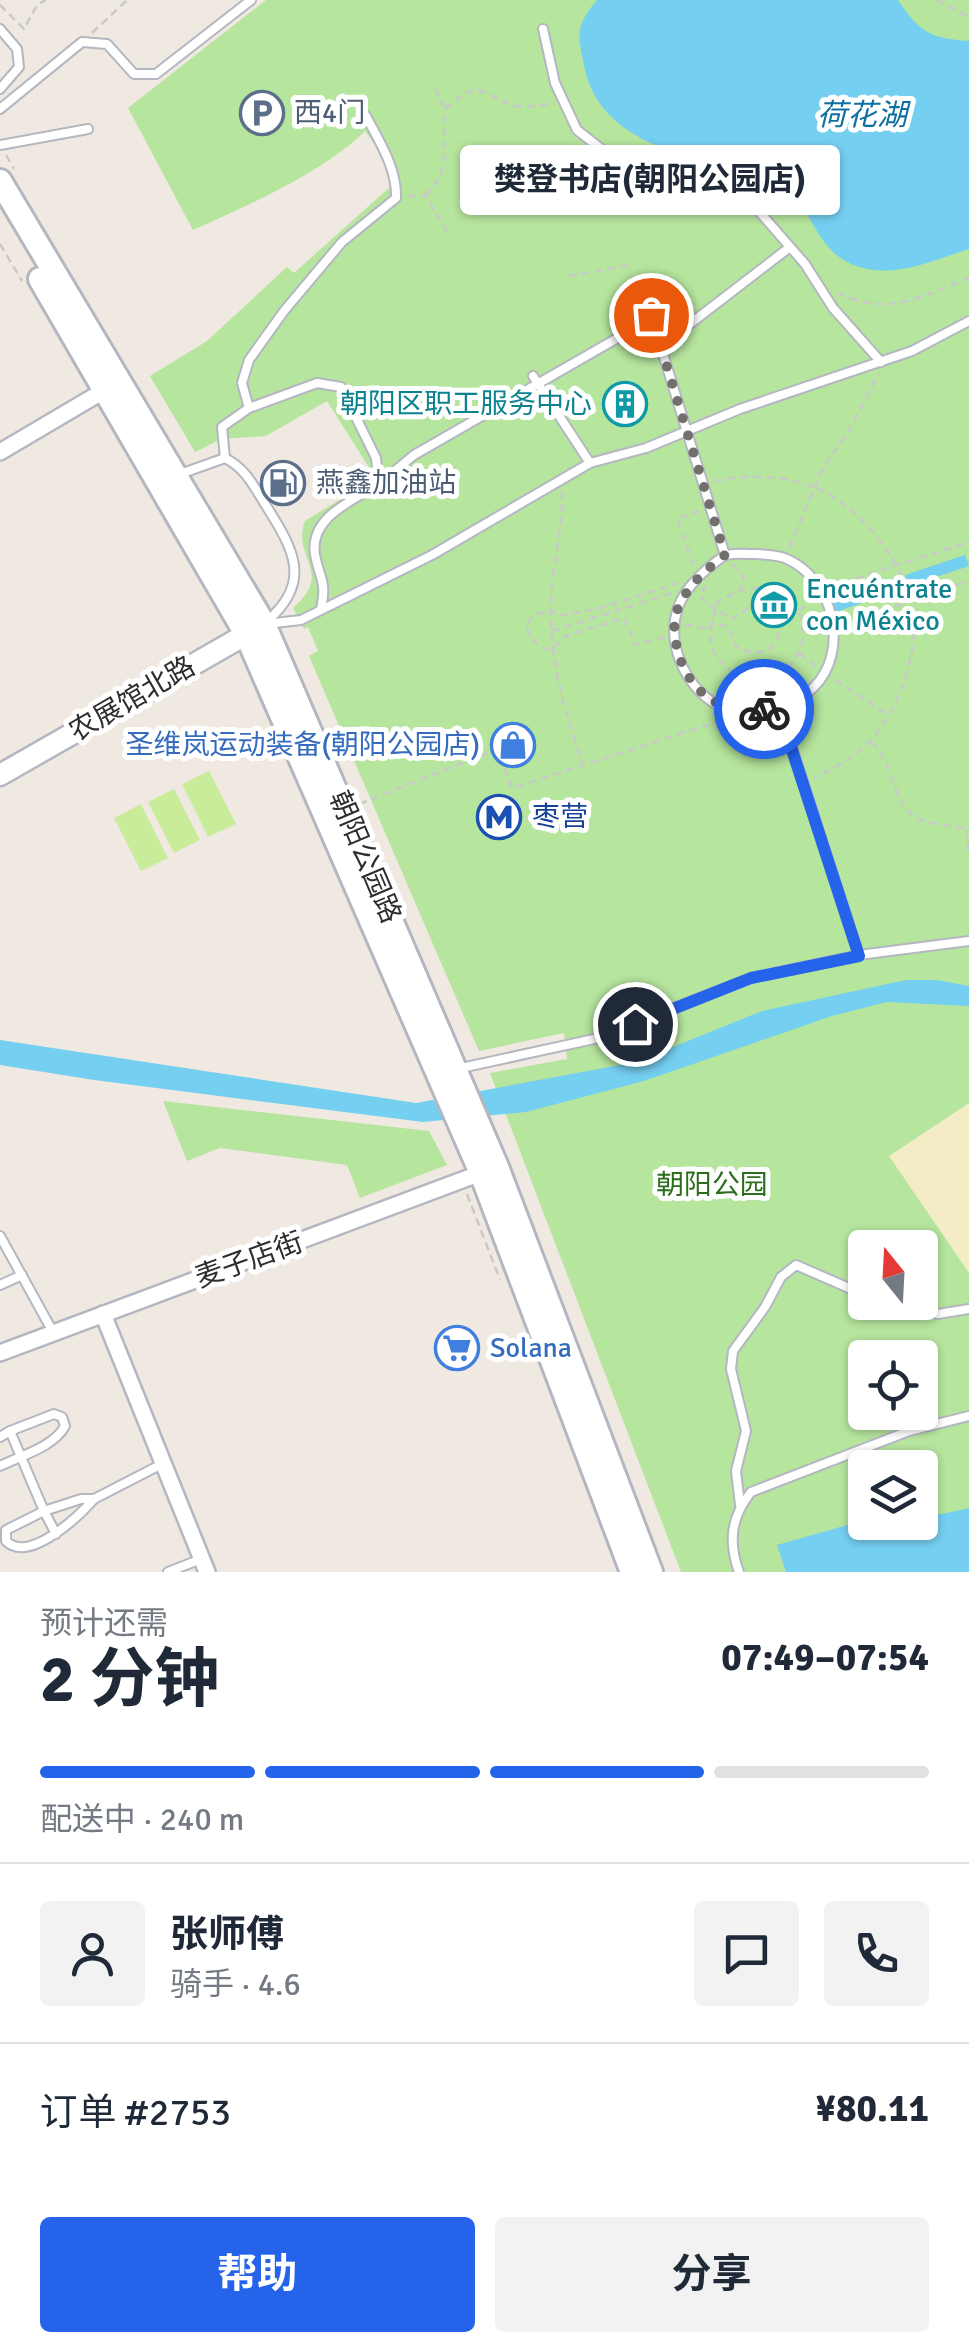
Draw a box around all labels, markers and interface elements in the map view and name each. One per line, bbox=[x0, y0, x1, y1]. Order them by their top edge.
parking icon: 西4门 bbox=[239, 90, 285, 136]
place label: 西4门 bbox=[294, 96, 365, 130]
water label: 荷花湖 bbox=[817, 97, 911, 134]
callout: 樊登书店(朝阳公园店) bbox=[461, 145, 841, 215]
text: 樊登书店(朝阳公园店) bbox=[494, 160, 806, 199]
pin bbox=[609, 273, 694, 358]
icon: bag bbox=[624, 288, 679, 343]
building icon: 朝阳区职工服务中心 bbox=[602, 381, 648, 427]
place label: 朝阳区职工服务中心 bbox=[340, 387, 592, 421]
fuel station icon: 燕鑫加油站 bbox=[260, 460, 306, 506]
place label: 燕鑫加油站 bbox=[316, 466, 456, 500]
place label: Encuéntrate con México bbox=[806, 572, 952, 638]
museum icon: Encuéntrate con México bbox=[751, 582, 797, 628]
street label: 农展馆北路 bbox=[63, 649, 201, 749]
courier bbox=[714, 659, 814, 759]
icon: bike bbox=[737, 682, 792, 737]
shop icon: 圣维岚运动装备(朝阳公园店) bbox=[490, 722, 536, 768]
place label: 圣维岚运动装备(朝阳公园店) bbox=[125, 728, 480, 762]
street label: 朝阳公园路 bbox=[322, 786, 408, 928]
metro station icon: 枣营 bbox=[476, 794, 522, 840]
place label: 枣营 bbox=[532, 800, 588, 834]
pin bbox=[593, 982, 678, 1067]
icon: home bbox=[608, 997, 663, 1052]
park label: 朝阳公园 bbox=[656, 1168, 768, 1202]
street label: 麦子店街 bbox=[191, 1225, 307, 1295]
north arrow bbox=[848, 1230, 938, 1320]
map controls bbox=[848, 1230, 938, 1540]
supermarket icon: Solana bbox=[434, 1325, 480, 1371]
place label: Solana bbox=[490, 1331, 572, 1365]
button: locate bbox=[848, 1340, 938, 1430]
button: layers bbox=[848, 1450, 938, 1540]
text: 预计还需 bbox=[40, 1604, 168, 1643]
text: 07:49–07:54 bbox=[721, 1634, 929, 1681]
text: 2 分钟 bbox=[40, 1640, 219, 1720]
text: 配送中 · 240 m bbox=[40, 1800, 244, 1839]
button: person bbox=[40, 1901, 145, 2006]
button: chat bbox=[694, 1901, 799, 2006]
button: phone bbox=[824, 1901, 929, 2006]
text: 张师傅 bbox=[170, 1911, 284, 1958]
text: 骑手 · 4.6 bbox=[170, 1965, 301, 2004]
text: ¥80.11 bbox=[816, 2085, 929, 2132]
text: 订单 #2753 bbox=[40, 2089, 231, 2136]
button: 帮助 bbox=[40, 2217, 475, 2332]
button: 分享 bbox=[495, 2217, 929, 2332]

